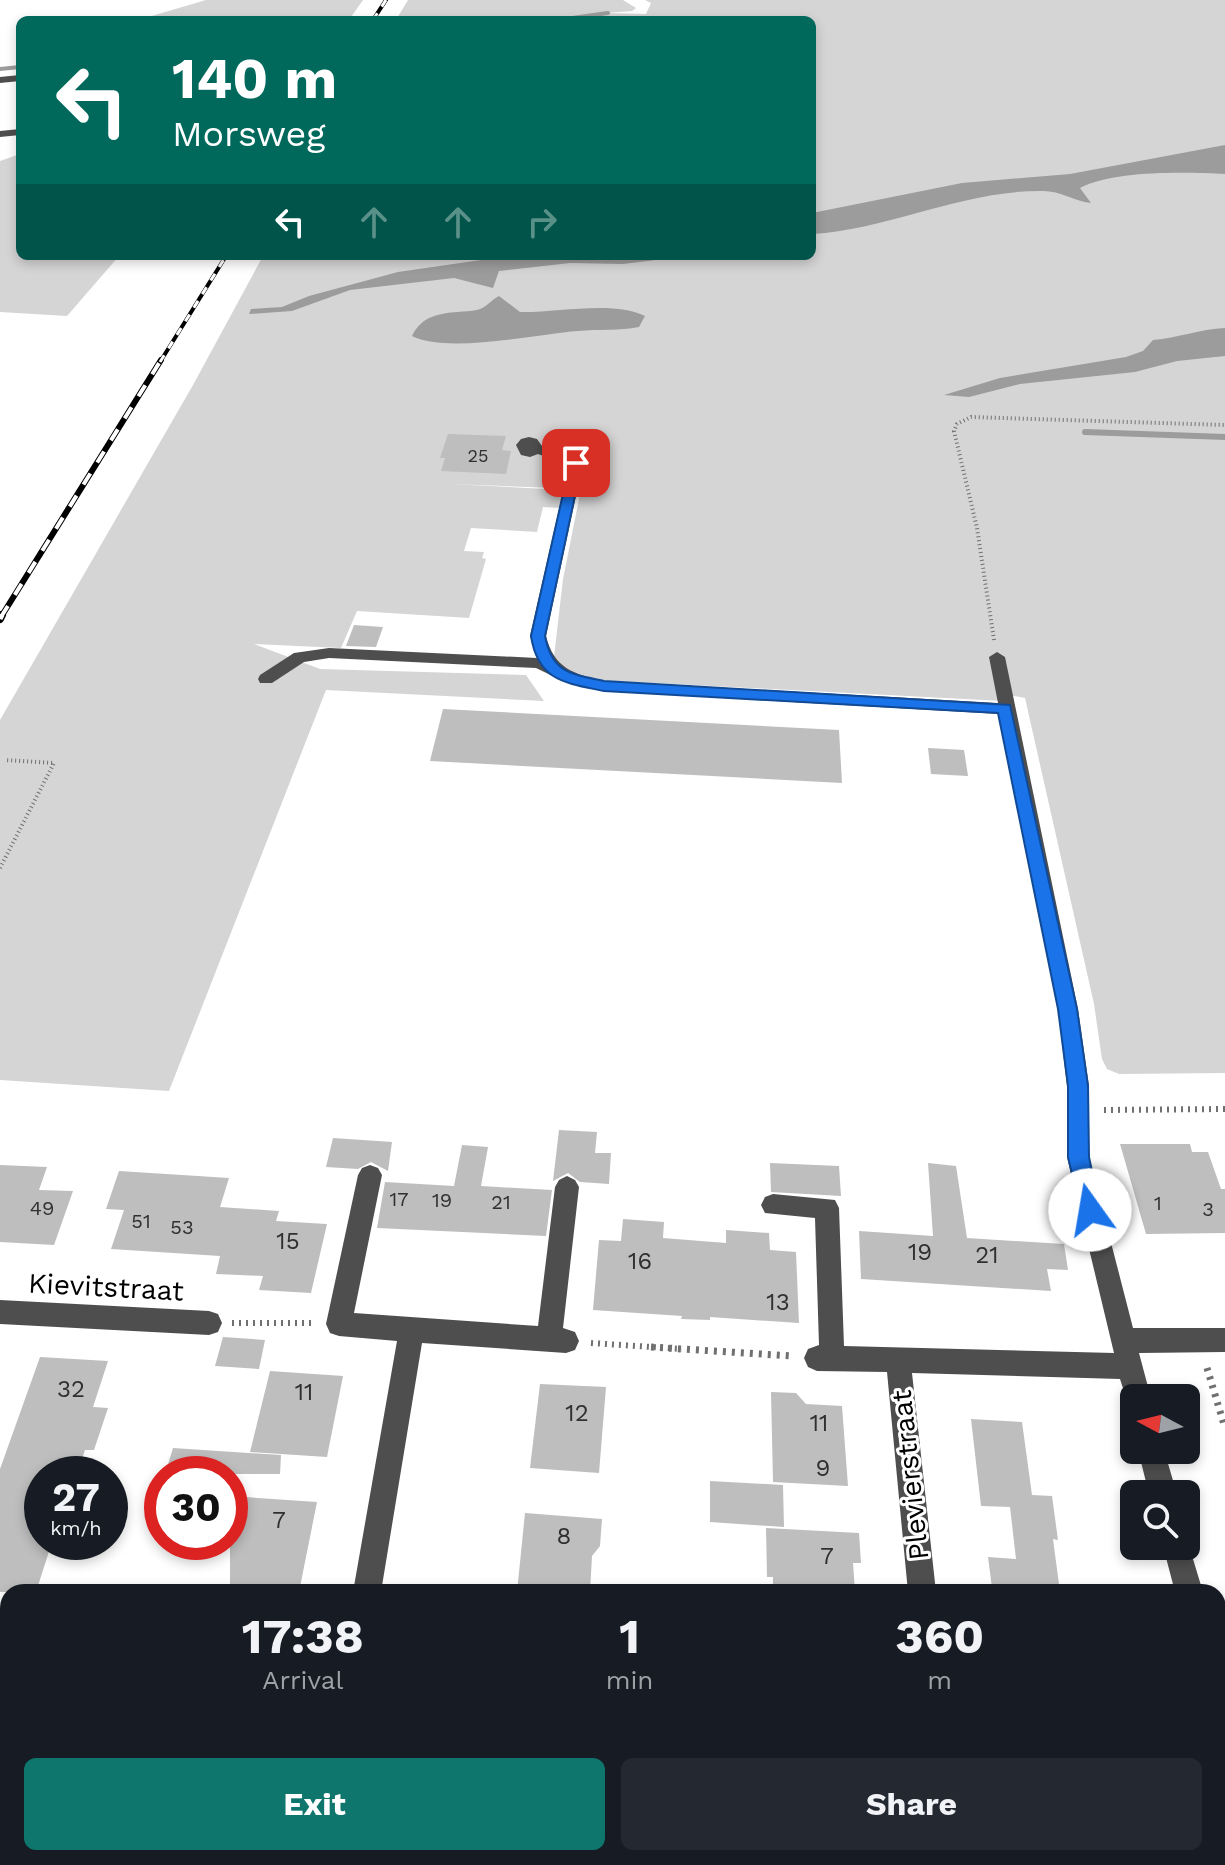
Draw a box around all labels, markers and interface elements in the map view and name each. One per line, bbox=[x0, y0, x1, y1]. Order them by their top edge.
text: 140 m bbox=[172, 46, 337, 112]
icon: left bbox=[40, 48, 144, 152]
text: Morsweg bbox=[172, 113, 325, 155]
icon: left bbox=[268, 200, 312, 244]
icon: ahead bbox=[352, 200, 396, 244]
icon: ahead bbox=[436, 200, 480, 244]
icon: right bbox=[520, 200, 564, 244]
pin bbox=[542, 429, 610, 497]
icon: arrive bbox=[554, 441, 598, 485]
house number: 25 bbox=[468, 445, 488, 466]
position arrow bbox=[1048, 1168, 1132, 1252]
house number: 17 bbox=[389, 1187, 409, 1211]
house number: 19 bbox=[432, 1188, 452, 1212]
house number: 21 bbox=[491, 1190, 511, 1214]
house number: 1 bbox=[1154, 1191, 1162, 1215]
house number: 49 bbox=[30, 1196, 54, 1220]
house number: 3 bbox=[1202, 1197, 1214, 1221]
house number: 51 bbox=[131, 1209, 151, 1233]
house number: 53 bbox=[170, 1215, 194, 1239]
house number: 15 bbox=[276, 1227, 300, 1255]
house number: 19 bbox=[908, 1238, 932, 1266]
house number: 21 bbox=[975, 1241, 999, 1269]
house number: 16 bbox=[628, 1247, 652, 1275]
street label: Kievitstraat bbox=[27, 1266, 185, 1308]
house number: 13 bbox=[766, 1288, 790, 1316]
house number: 32 bbox=[57, 1375, 85, 1403]
house number: 11 bbox=[295, 1378, 313, 1406]
north arrow bbox=[1120, 1384, 1200, 1464]
map controls bbox=[1120, 1384, 1200, 1560]
street label: Plevierstraat bbox=[885, 1388, 935, 1562]
house number: 12 bbox=[565, 1399, 589, 1427]
house number: 11 bbox=[810, 1409, 828, 1437]
house number: 9 bbox=[816, 1454, 830, 1482]
speed limit sign: 30 bbox=[144, 1456, 248, 1560]
text: 27 bbox=[52, 1474, 100, 1521]
button: search bbox=[1120, 1480, 1200, 1560]
house number: 7 bbox=[272, 1506, 286, 1534]
text: km/h bbox=[50, 1516, 102, 1540]
house number: 8 bbox=[557, 1522, 571, 1550]
house number: 7 bbox=[820, 1542, 834, 1570]
text: 17:38 bbox=[242, 1608, 364, 1665]
text: 1 bbox=[619, 1608, 640, 1665]
text: 360 bbox=[895, 1608, 984, 1665]
text: Arrival bbox=[262, 1665, 343, 1695]
text: min bbox=[606, 1665, 653, 1695]
text: m bbox=[927, 1665, 952, 1695]
button: Exit bbox=[24, 1758, 605, 1850]
button: Share bbox=[621, 1758, 1202, 1850]

